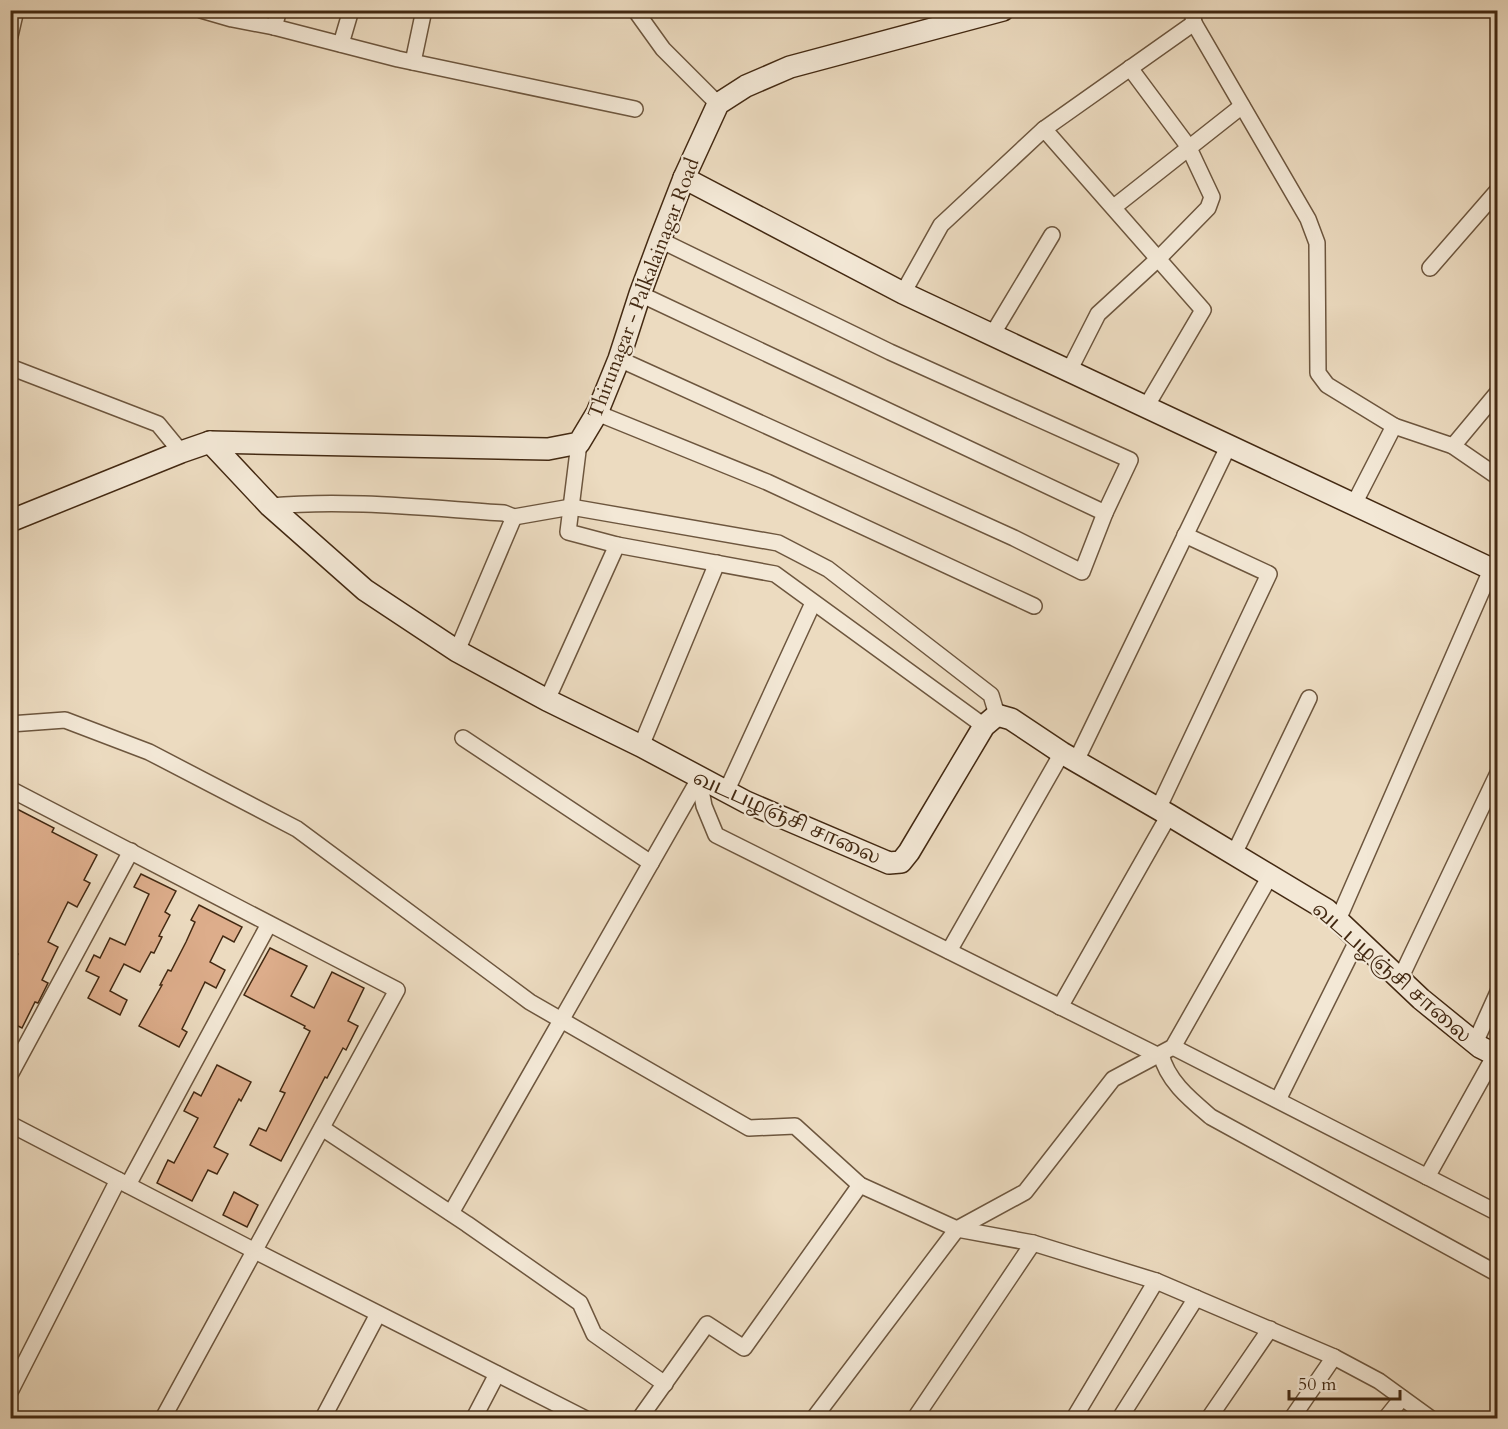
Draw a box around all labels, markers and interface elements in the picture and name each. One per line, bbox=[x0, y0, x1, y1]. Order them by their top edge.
street label: Thirunagar - Palkalainagar Road bbox=[581, 154, 706, 422]
street label: வடபழஞ்சி சாலை bbox=[688, 764, 885, 872]
street label: வடபழஞ்சி சாலை bbox=[1306, 896, 1477, 1050]
scale bar bbox=[1289, 1363, 1400, 1401]
text: 50 m bbox=[1298, 1372, 1337, 1397]

